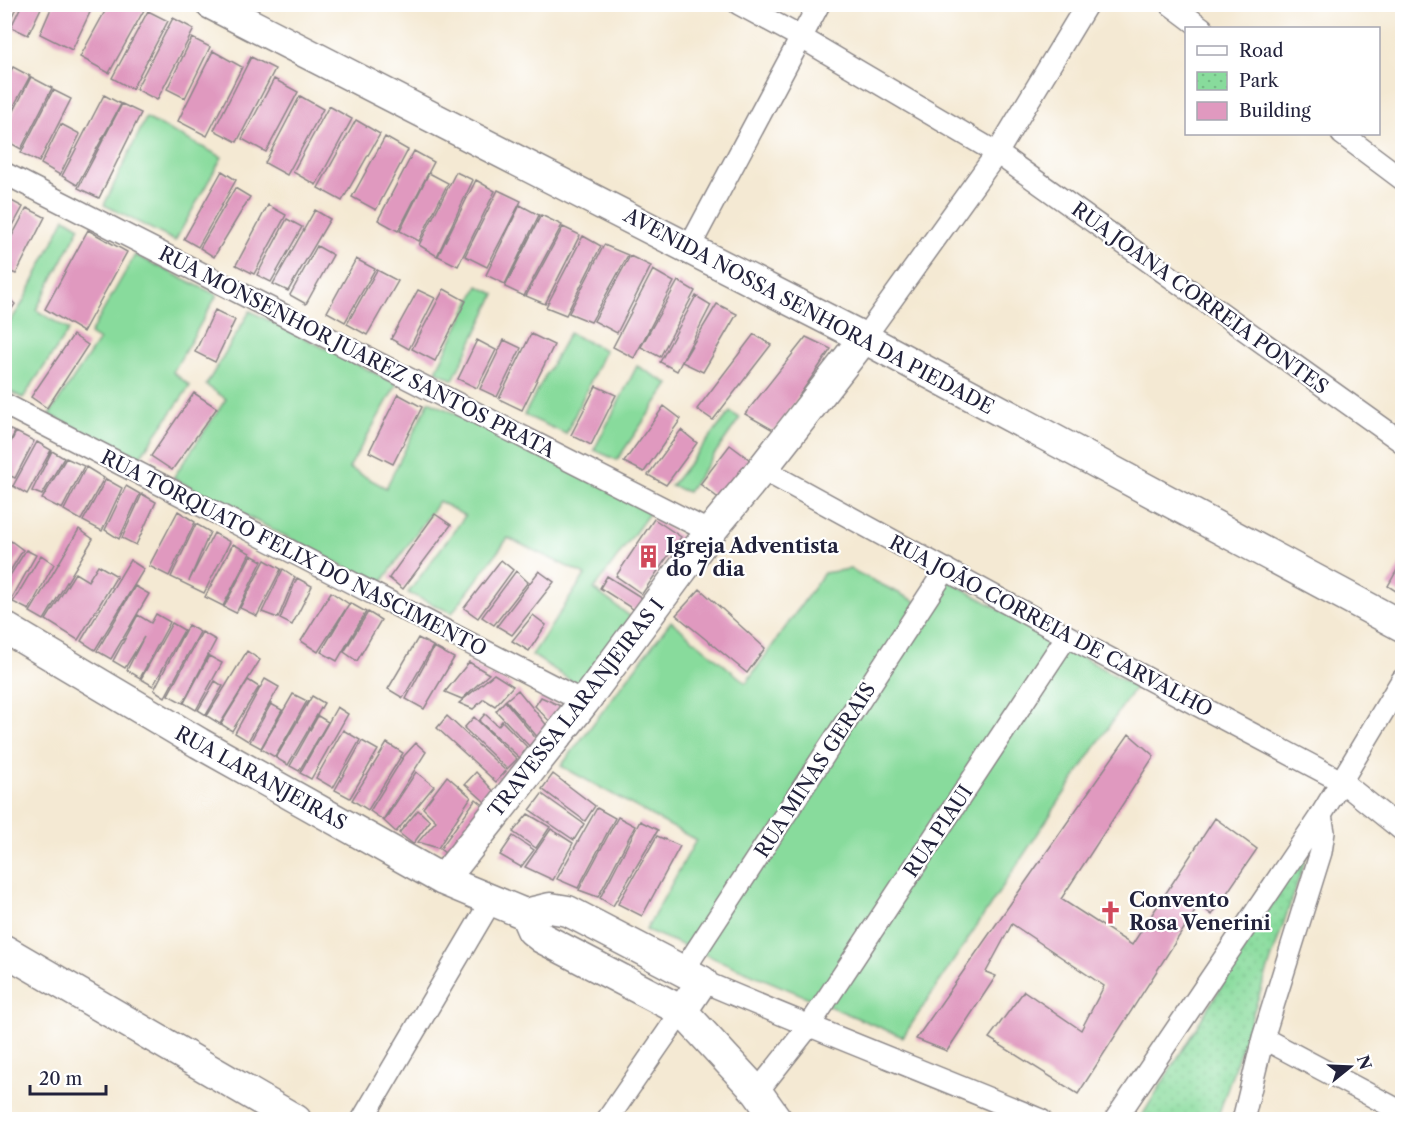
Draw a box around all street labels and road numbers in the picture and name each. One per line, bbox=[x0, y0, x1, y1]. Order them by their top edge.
street label: RUA JOANA CORREIA PONTES bbox=[1067, 197, 1333, 399]
street label: AVENIDA NOSSA SENHORA DA PIEDADE bbox=[619, 202, 998, 419]
street label: RUA MONSENHOR JUAREZ SANTOS PRATA bbox=[155, 241, 560, 463]
street label: RUA TORQUATO FELIX DO NASCIMENTO bbox=[97, 445, 491, 661]
street label: RUA JOÃO CORREIA DE CARVALHO bbox=[885, 529, 1217, 722]
street label: TRAVESSA LARANJEIRAS I bbox=[483, 594, 669, 822]
street label: RUA MINAS GERAIS bbox=[749, 678, 881, 862]
street label: RUA LARANJEIRAS bbox=[171, 721, 351, 835]
street label: RUA PIAUI bbox=[898, 780, 978, 882]

